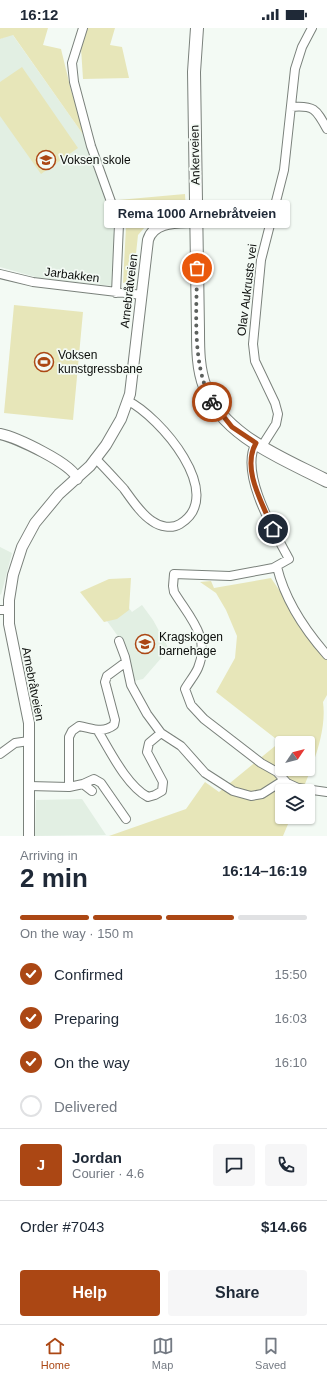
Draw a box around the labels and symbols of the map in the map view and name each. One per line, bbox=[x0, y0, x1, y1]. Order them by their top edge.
street label: Ankerveien bbox=[187, 125, 203, 185]
school or university icon: Voksen skole bbox=[35, 149, 57, 171]
place label: Voksen skole bbox=[60, 153, 131, 167]
callout: Rema 1000 Arnebråtveien bbox=[104, 200, 290, 228]
street label: Olav Aukrusts vei bbox=[234, 243, 260, 337]
pin bbox=[180, 251, 214, 285]
street label: Arnebråtveien bbox=[117, 253, 141, 329]
street label: Jarbakken bbox=[44, 265, 100, 285]
place label: Voksen kunstgressbane bbox=[58, 348, 143, 376]
sports icon: Voksen kunstgressbane bbox=[33, 351, 55, 373]
courier bbox=[192, 382, 232, 422]
pin bbox=[256, 512, 290, 546]
place label: Kragskogen barnehage bbox=[159, 630, 223, 658]
school or university icon: Kragskogen barnehage bbox=[134, 633, 156, 655]
street label: Arnebråtveien bbox=[19, 646, 47, 722]
north arrow bbox=[275, 736, 315, 776]

